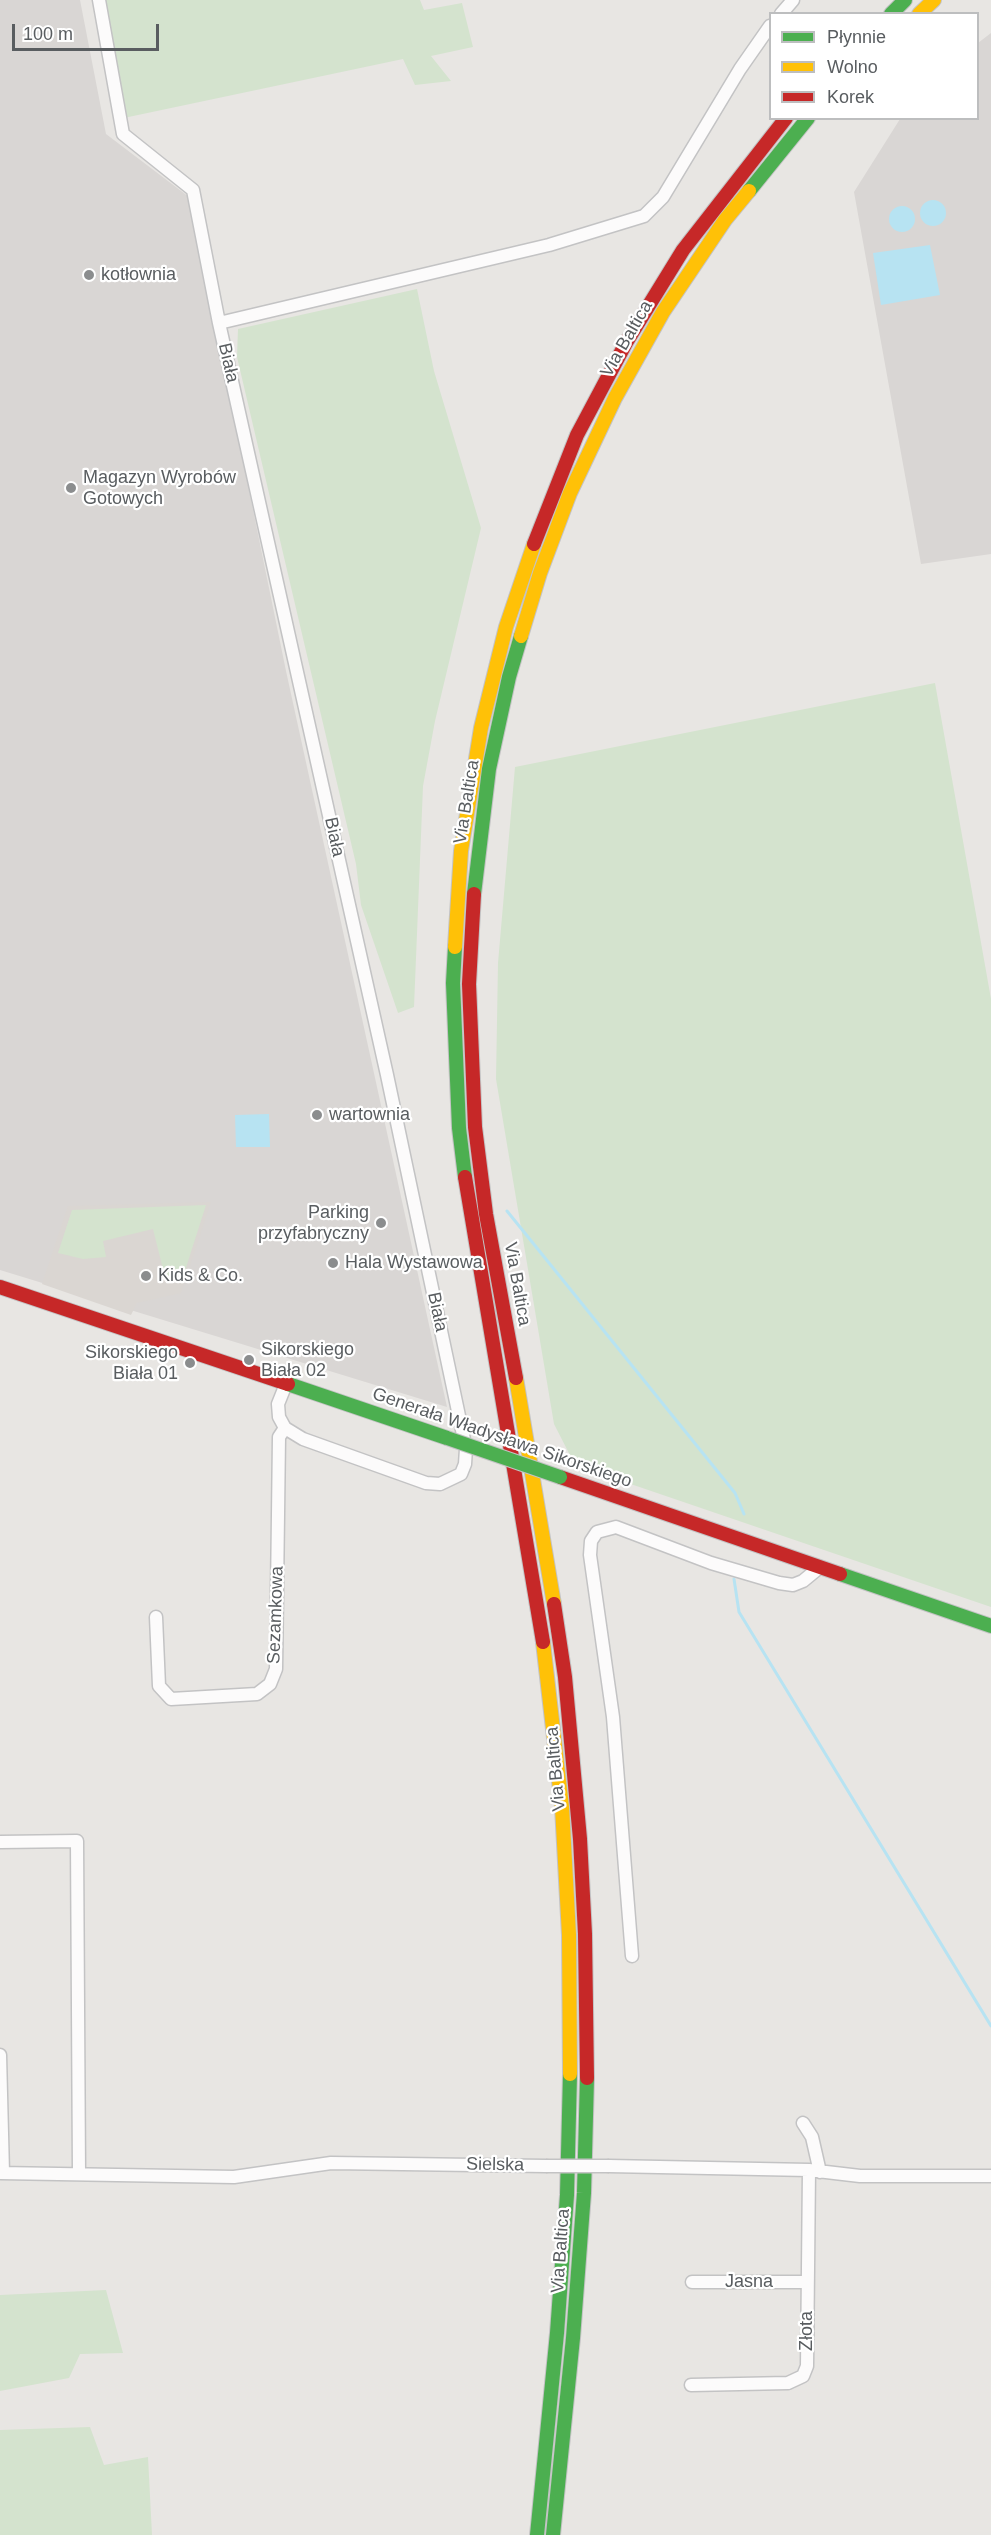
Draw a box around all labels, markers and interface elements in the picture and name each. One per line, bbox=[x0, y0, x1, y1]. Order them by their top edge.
scale bar bbox=[15, 12, 162, 50]
legend bbox=[769, 12, 979, 120]
text: 100 m bbox=[23, 24, 73, 44]
text: Płynnie bbox=[827, 27, 886, 47]
text: Wolno bbox=[827, 57, 878, 77]
text: Korek bbox=[827, 87, 874, 107]
place label: kotłownia bbox=[101, 264, 176, 286]
marker: kotłownia bbox=[82, 268, 96, 282]
street label: Via Baltica bbox=[596, 297, 658, 381]
street label: Biała bbox=[213, 341, 243, 385]
place label: Magazyn Wyrobów Gotowych bbox=[83, 467, 236, 510]
marker: Magazyn Wyrobów Gotowych bbox=[64, 481, 78, 495]
street label: Via Baltica bbox=[450, 758, 484, 846]
street label: Biała bbox=[319, 815, 349, 859]
place label: wartownia bbox=[329, 1104, 410, 1126]
marker: wartownia bbox=[310, 1108, 324, 1122]
place label: Parking przyfabryczny bbox=[258, 1202, 369, 1244]
marker: Parking przyfabryczny bbox=[374, 1216, 388, 1230]
street label: Via Baltica bbox=[499, 1240, 535, 1328]
place label: Hala Wystawowa bbox=[345, 1252, 483, 1274]
marker: Hala Wystawowa bbox=[326, 1256, 340, 1270]
place label: Kids & Co. bbox=[158, 1265, 243, 1287]
marker: Kids & Co. bbox=[139, 1269, 153, 1283]
street label: Biała bbox=[422, 1290, 452, 1334]
place label: Sikorskiego Biała 02 bbox=[261, 1339, 354, 1382]
place label: Sikorskiego Biała 01 bbox=[85, 1342, 178, 1384]
marker: Sikorskiego Biała 02 bbox=[242, 1353, 256, 1367]
marker: Sikorskiego Biała 01 bbox=[183, 1356, 197, 1370]
street label: Generała Władysława Sikorskiego bbox=[369, 1383, 635, 1493]
street label: Sezamkowa bbox=[263, 1566, 289, 1664]
street label: Via Baltica bbox=[542, 1726, 570, 1812]
street label: Sielska bbox=[466, 2154, 524, 2176]
street label: Via Baltica bbox=[547, 2208, 575, 2294]
street label: Jasna bbox=[725, 2271, 773, 2293]
street label: Złota bbox=[796, 2311, 818, 2351]

